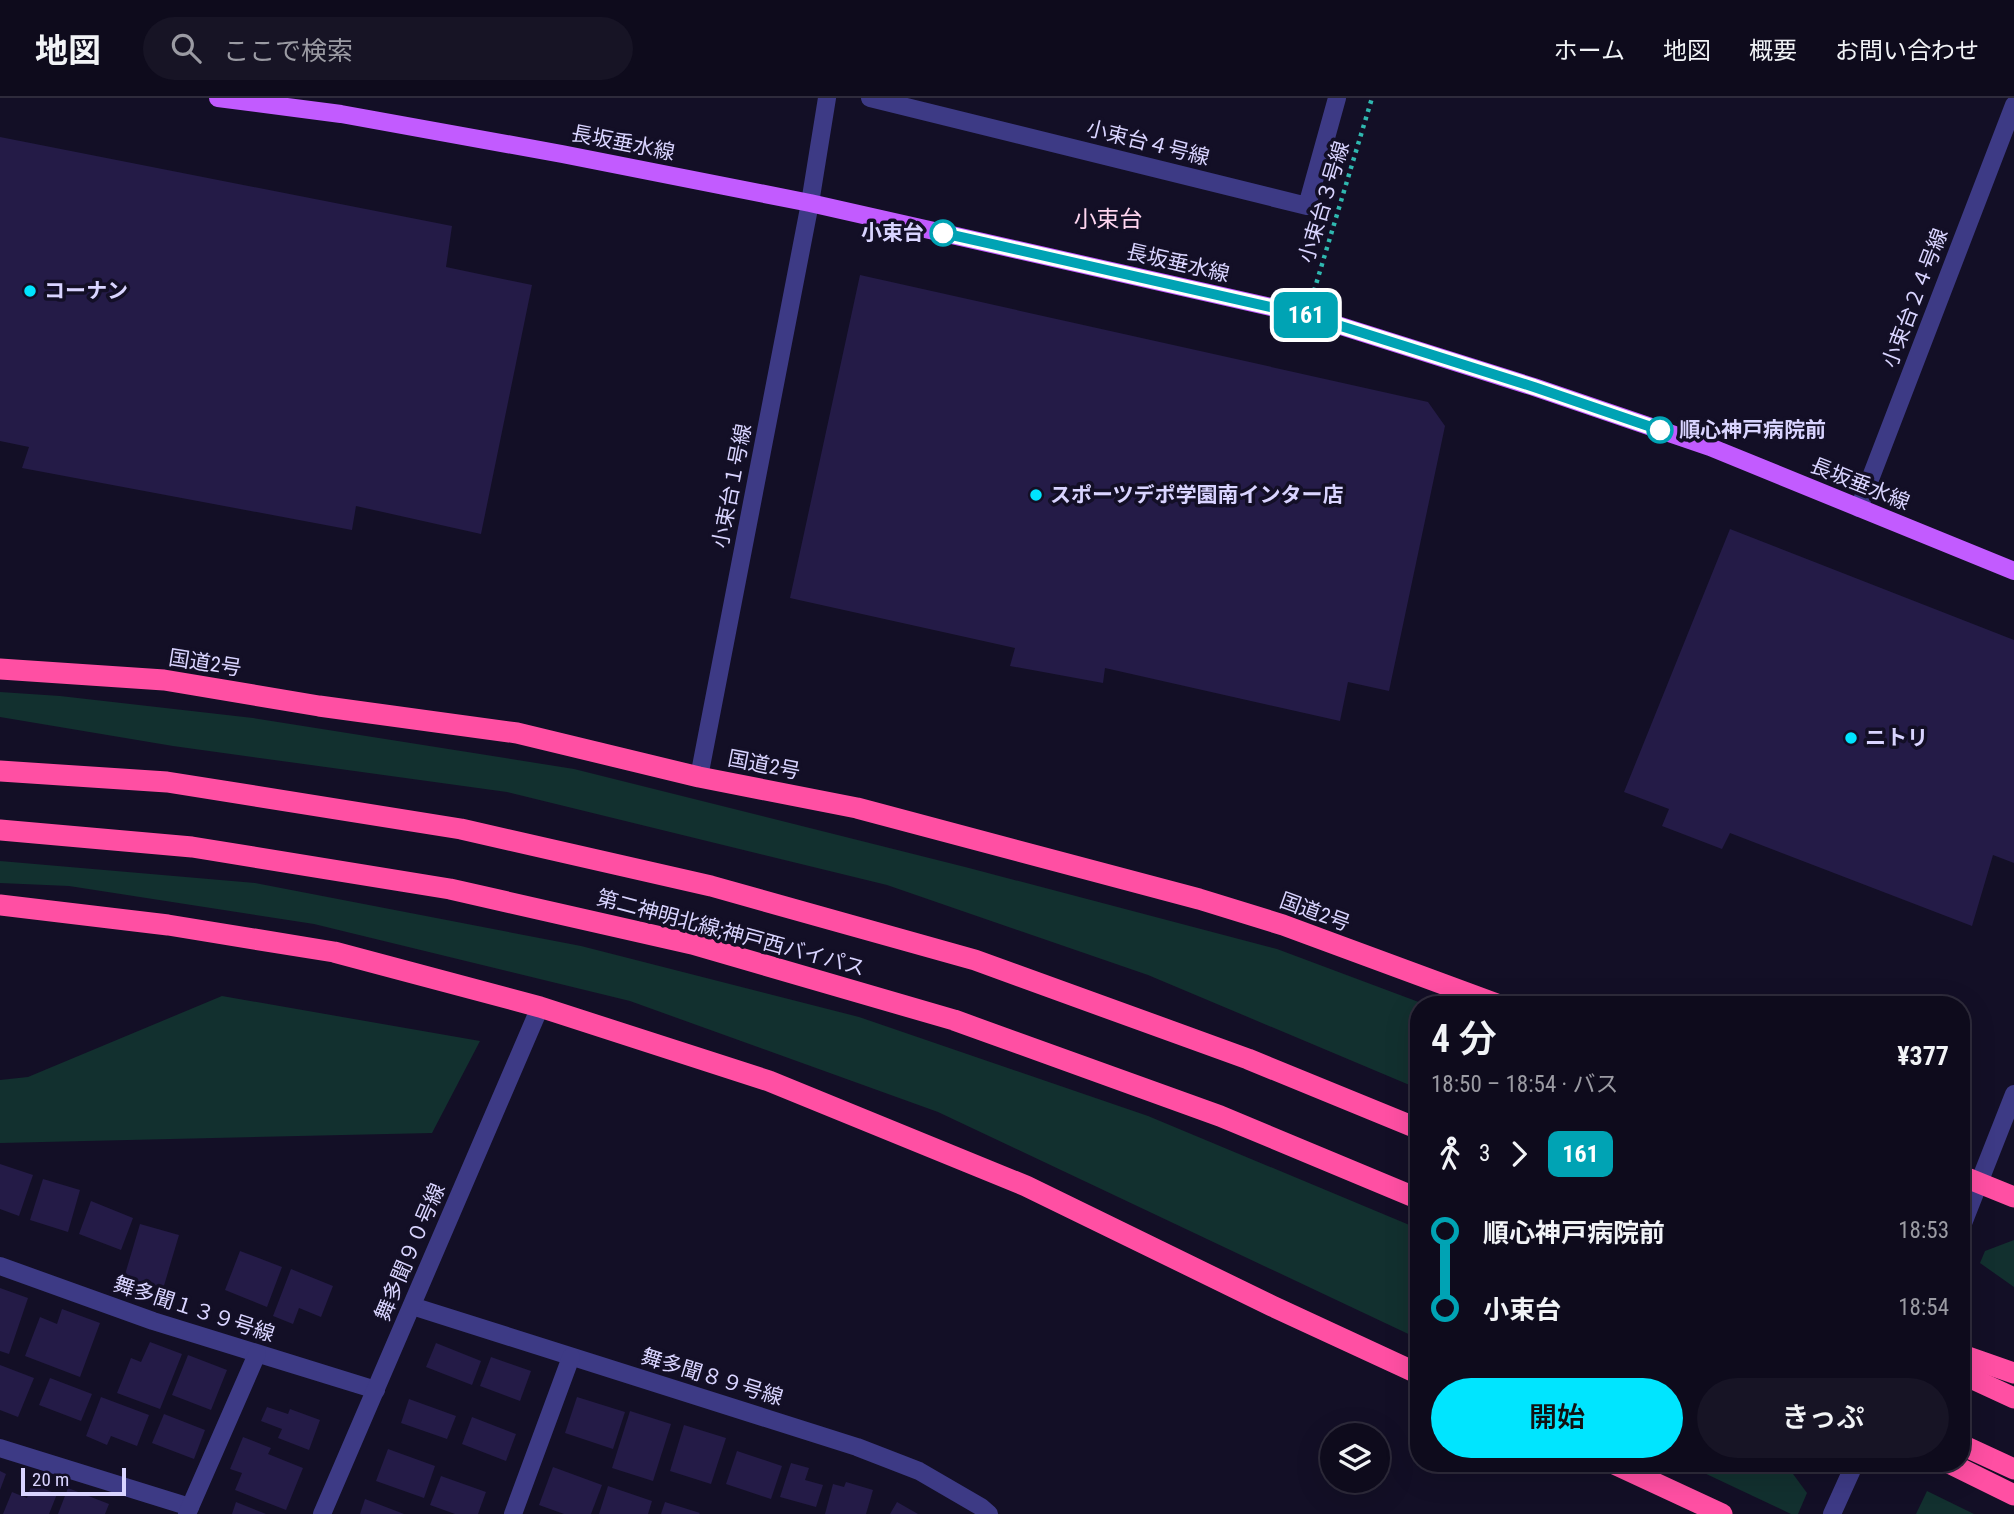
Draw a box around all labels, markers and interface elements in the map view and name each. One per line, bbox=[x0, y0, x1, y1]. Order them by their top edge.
search box bbox=[143, 17, 633, 80]
icon: search bbox=[167, 29, 205, 67]
text: 地図 bbox=[35, 31, 101, 70]
text: ここで検索 bbox=[223, 36, 353, 66]
text: ホーム bbox=[1554, 37, 1625, 65]
text: 地図 bbox=[1663, 37, 1711, 65]
text: 概要 bbox=[1749, 37, 1797, 65]
text: お問い合わせ bbox=[1835, 37, 1979, 65]
street label: 小束台４号線 bbox=[1084, 116, 1212, 170]
street label: 長坂垂水線 bbox=[569, 121, 677, 165]
street label: 小束台３号線 bbox=[1294, 138, 1354, 266]
district label: 小束台 bbox=[1074, 206, 1143, 233]
marker: 小束台 bbox=[930, 220, 956, 246]
place label: 小束台 bbox=[861, 221, 924, 245]
street label: 小束台２４号線 bbox=[1877, 225, 1953, 371]
street label: 長坂垂水線 bbox=[1124, 239, 1232, 287]
place label: コーナン bbox=[44, 279, 128, 303]
marker: コーナン bbox=[22, 283, 38, 299]
line badge: 161 bbox=[1266, 292, 1346, 338]
text: 161 bbox=[1288, 301, 1324, 329]
marker: 順心神戸病院前 bbox=[1647, 417, 1673, 443]
place label: 順心神戸病院前 bbox=[1679, 418, 1826, 442]
street label: 小束台１号線 bbox=[708, 422, 756, 550]
street label: 長坂垂水線 bbox=[1807, 453, 1913, 515]
place label: スポーツデポ学園南インター店 bbox=[1050, 483, 1344, 507]
marker: スポーツデポ学園南インター店 bbox=[1028, 487, 1044, 503]
street label: 国道2号 bbox=[167, 645, 243, 681]
place label: ニトリ bbox=[1865, 726, 1928, 750]
marker: ニトリ bbox=[1843, 730, 1859, 746]
street label: 国道2号 bbox=[726, 746, 802, 784]
street label: 第二神明北線;神戸西バイパス bbox=[594, 886, 868, 980]
street label: 国道2号 bbox=[1276, 888, 1354, 936]
text: 4 分 bbox=[1431, 1017, 1497, 1061]
text: ¥377 bbox=[1897, 1041, 1949, 1071]
text: 18:50 – 18:54 · バス bbox=[1431, 1071, 1618, 1098]
icon: walk bbox=[1431, 1135, 1469, 1173]
icon: forward bbox=[1500, 1135, 1538, 1173]
text: 3 bbox=[1479, 1140, 1490, 1167]
text: 161 bbox=[1562, 1140, 1599, 1168]
street label: 舞多聞９０号線 bbox=[370, 1180, 450, 1324]
text: 18:53 bbox=[1898, 1217, 1949, 1244]
text: 順心神戸病院前 bbox=[1483, 1218, 1665, 1248]
street label: 舞多聞１３９号線 bbox=[110, 1272, 278, 1346]
text: 18:54 bbox=[1898, 1294, 1949, 1321]
text: 小束台 bbox=[1483, 1295, 1561, 1325]
street label: 舞多聞８９号線 bbox=[638, 1344, 786, 1410]
button: 開始 bbox=[1431, 1378, 1683, 1458]
button: きっぷ bbox=[1697, 1378, 1949, 1458]
map controls bbox=[1320, 1423, 1390, 1493]
button: layers bbox=[1320, 1423, 1390, 1493]
scale bar bbox=[21, 1465, 126, 1497]
text: 20 m bbox=[32, 1468, 69, 1491]

